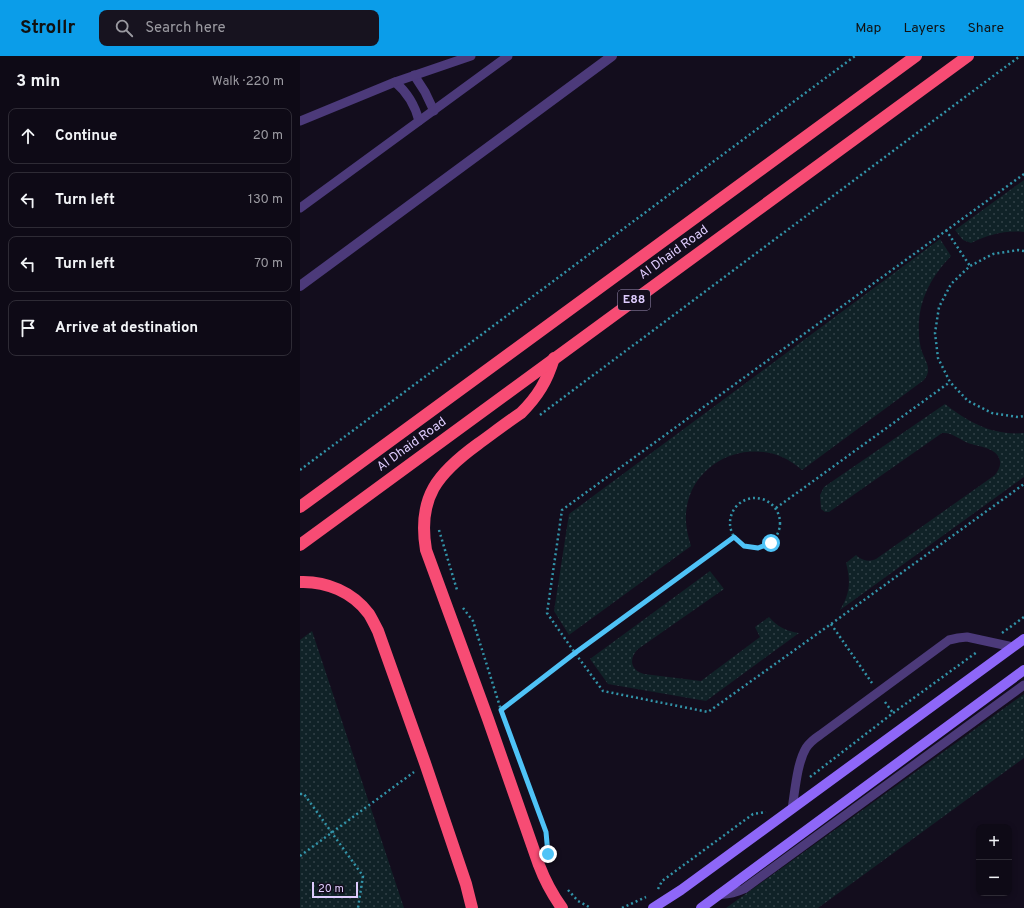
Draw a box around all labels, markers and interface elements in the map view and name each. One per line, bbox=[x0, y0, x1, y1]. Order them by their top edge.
search box bbox=[99, 10, 379, 46]
text: Strollr bbox=[20, 16, 75, 40]
icon: search bbox=[113, 17, 135, 39]
text: Search here bbox=[145, 19, 225, 38]
text: Map bbox=[855, 20, 881, 37]
text: Layers bbox=[903, 20, 945, 37]
text: Share bbox=[967, 20, 1004, 37]
text: 3 min bbox=[16, 71, 60, 93]
text: Walk · 220 m bbox=[212, 74, 284, 90]
icon: ahead bbox=[17, 125, 39, 147]
text: Continue bbox=[55, 127, 117, 146]
text: 20 m bbox=[253, 128, 283, 144]
icon: left bbox=[17, 189, 39, 211]
text: Turn left bbox=[55, 191, 115, 210]
text: 130 m bbox=[248, 192, 283, 208]
street label: Al Dhaid Road bbox=[636, 222, 712, 284]
icon: left bbox=[17, 253, 39, 275]
text: Turn left bbox=[55, 255, 115, 274]
text: 70 m bbox=[254, 256, 283, 272]
road number: E88 bbox=[618, 290, 650, 310]
icon: arrive bbox=[17, 317, 39, 339]
text: Arrive at destination bbox=[55, 319, 198, 338]
street label: Al Dhaid Road bbox=[374, 414, 450, 476]
route start bbox=[762, 534, 780, 552]
map controls bbox=[976, 824, 1012, 896]
button: + bbox=[976, 824, 1012, 860]
route end bbox=[539, 845, 557, 863]
button: − bbox=[976, 860, 1012, 896]
scale bar bbox=[312, 880, 358, 899]
text: 20 m bbox=[318, 882, 344, 896]

